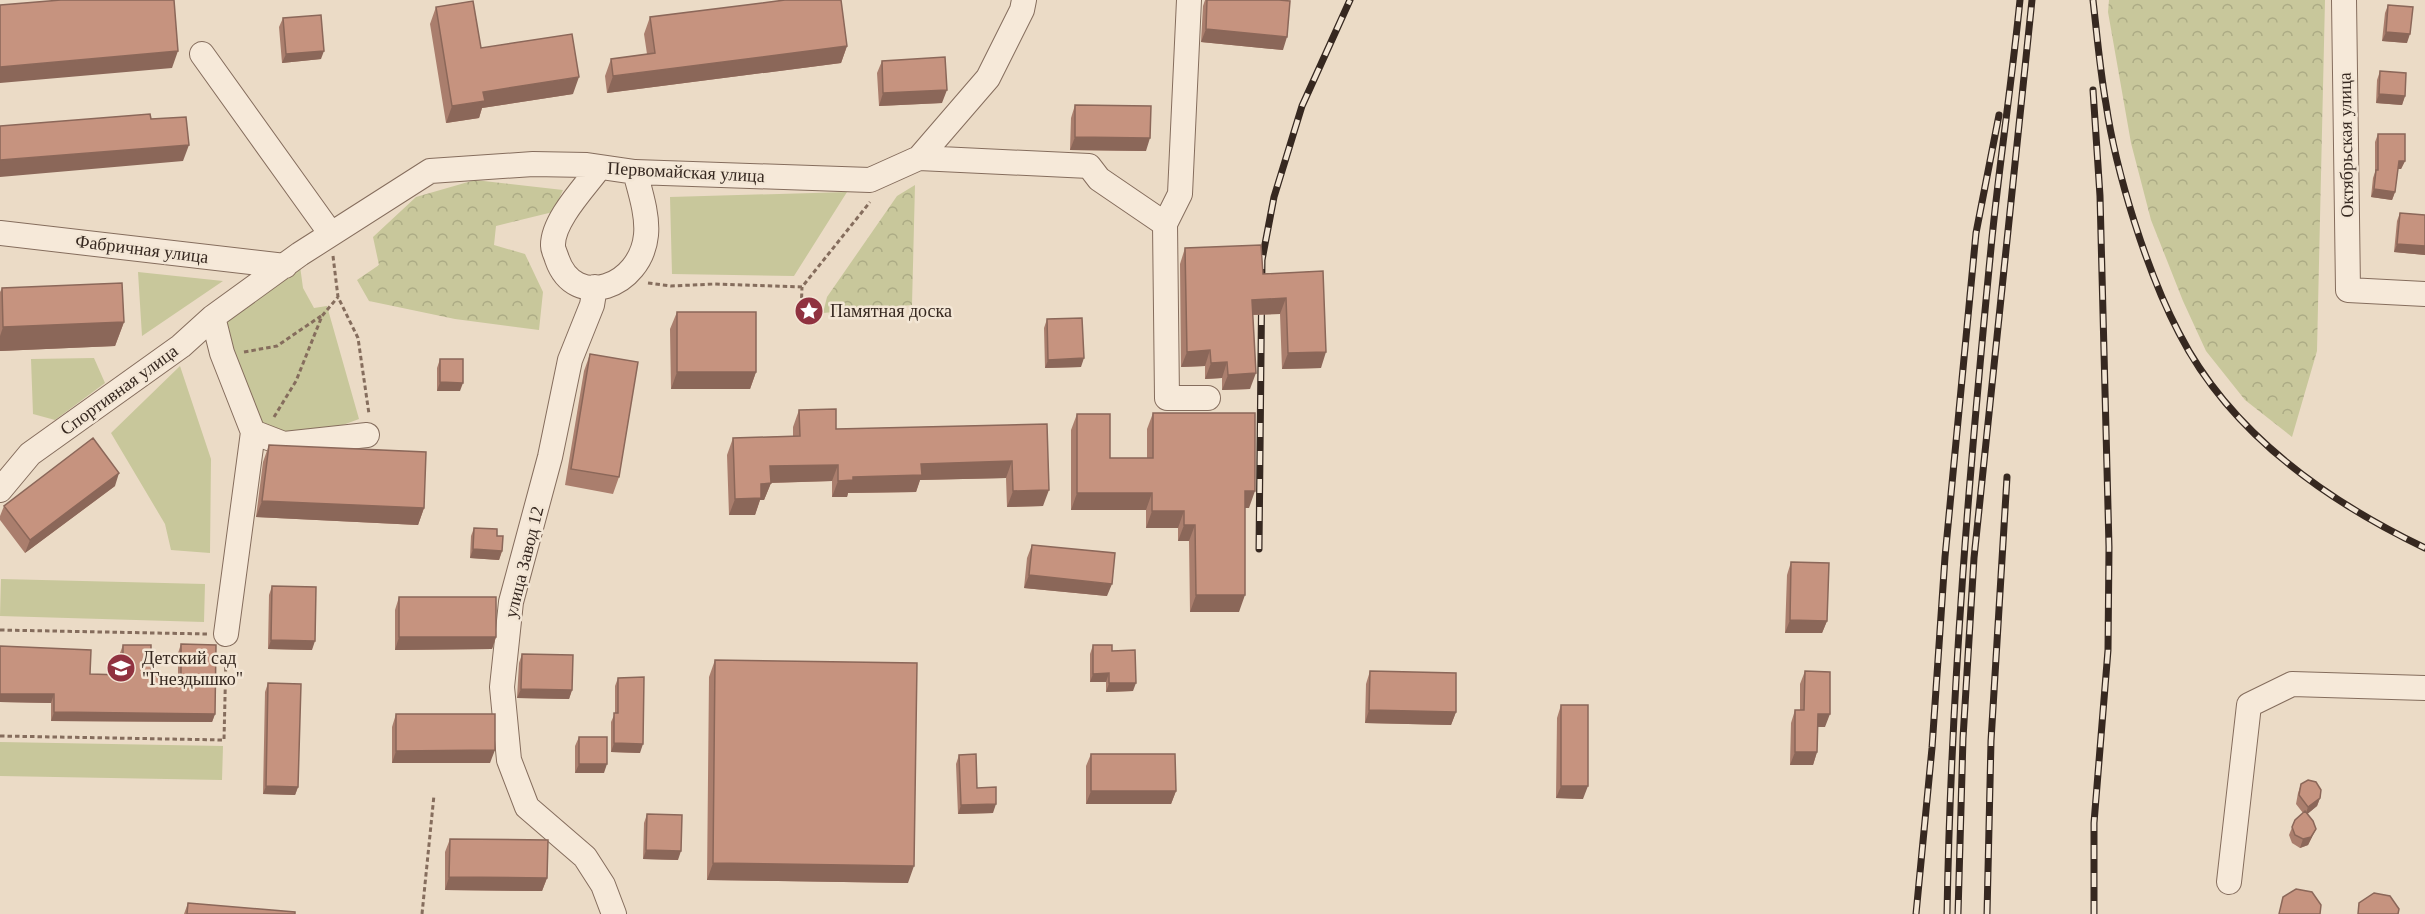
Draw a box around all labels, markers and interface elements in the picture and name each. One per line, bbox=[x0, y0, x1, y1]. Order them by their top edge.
street label: Октябрьская улица bbox=[2335, 72, 2357, 218]
street label: Первомайская улица bbox=[607, 158, 765, 186]
street label: Фабричная улица bbox=[74, 231, 210, 267]
place icon: Памятная доска bbox=[793, 295, 825, 327]
place label: Памятная доска bbox=[830, 301, 952, 321]
street label: Спортивная улица bbox=[56, 341, 182, 439]
street label: улица Завод 12 bbox=[500, 504, 548, 620]
place label: Детский сад "Гнездышко" bbox=[142, 648, 243, 689]
school or university icon: Детский сад "Гнездышко" bbox=[105, 652, 137, 684]

